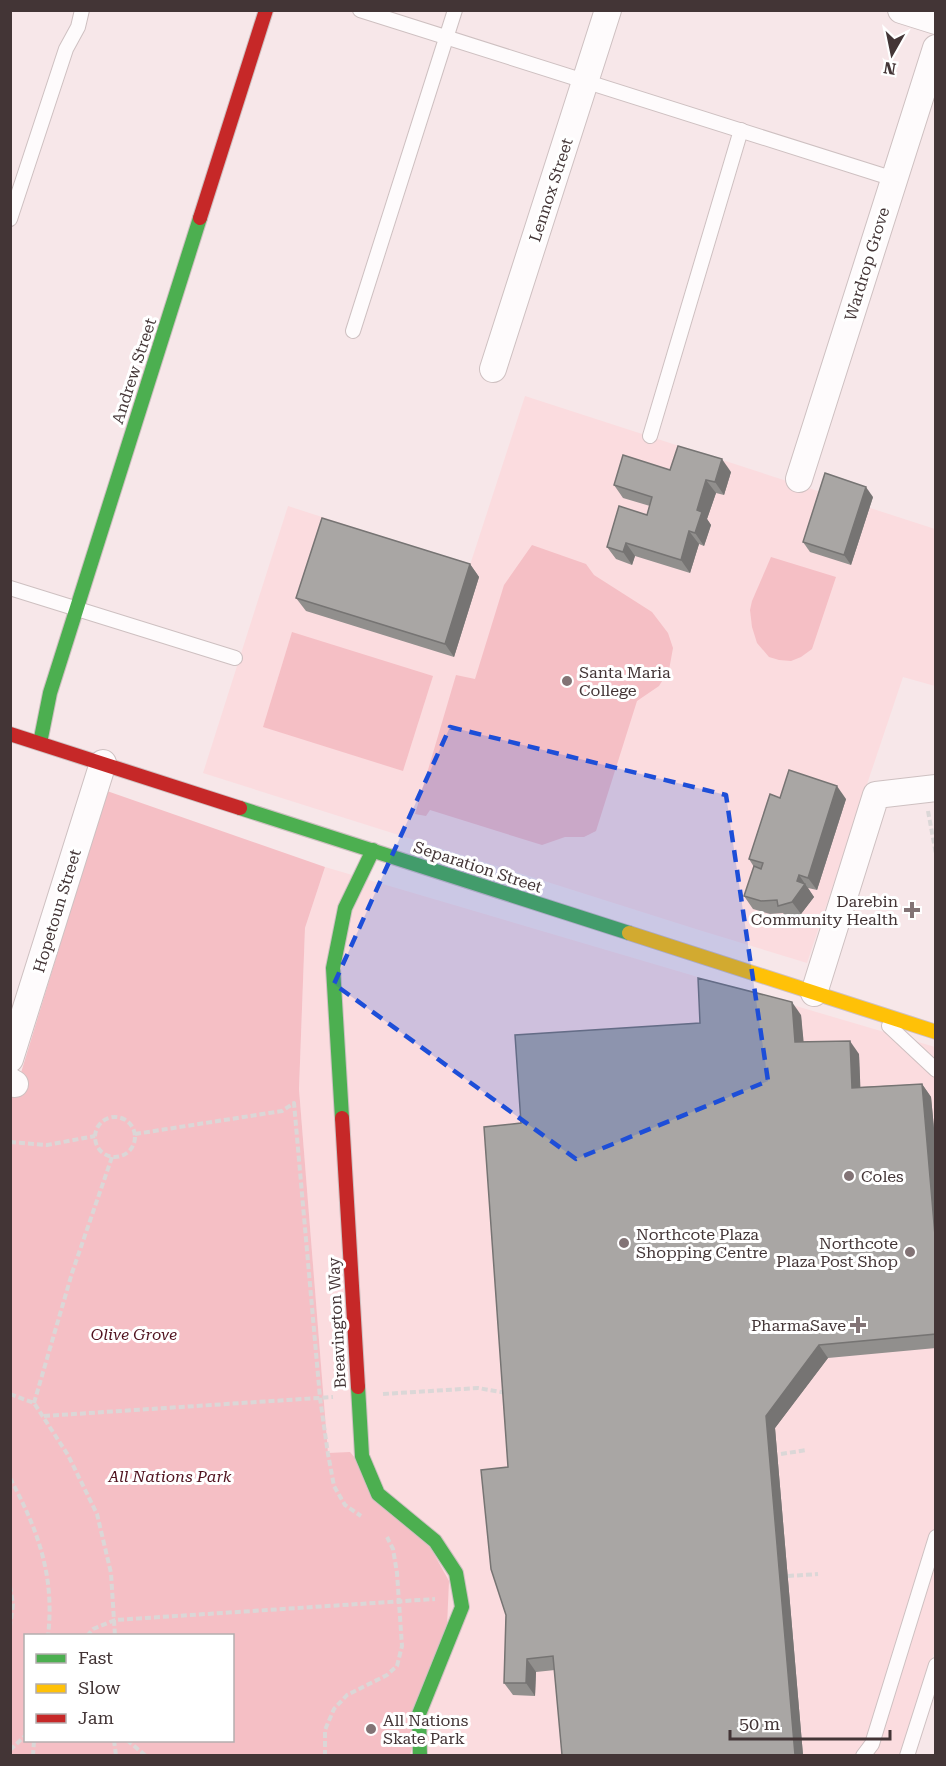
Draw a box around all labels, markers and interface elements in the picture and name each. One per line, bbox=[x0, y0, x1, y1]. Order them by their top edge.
north arrow bbox=[862, 24, 922, 84]
text: N bbox=[882, 58, 897, 79]
street label: Lennox Street bbox=[525, 136, 577, 244]
street label: Wardrop Grove bbox=[841, 205, 893, 323]
street label: Andrew Street bbox=[108, 316, 160, 426]
place label: Santa Maria College bbox=[579, 663, 671, 700]
marker: Santa Maria College bbox=[560, 674, 574, 688]
street label: Separation Street bbox=[411, 837, 545, 897]
street label: Hopetoun Street bbox=[29, 847, 85, 975]
place label: Darebin Community Health bbox=[751, 892, 898, 929]
marker: Darebin Community Health bbox=[903, 901, 921, 919]
place label: Coles bbox=[861, 1167, 904, 1186]
marker: Coles bbox=[842, 1169, 856, 1183]
place label: Northcote Plaza Shopping Centre bbox=[636, 1225, 768, 1262]
place label: Northcote Plaza Post Shop bbox=[776, 1234, 898, 1271]
marker: Northcote Plaza Shopping Centre bbox=[617, 1236, 631, 1250]
marker: Northcote Plaza Post Shop bbox=[903, 1245, 917, 1259]
street label: Breavington Way bbox=[324, 1256, 350, 1389]
place label: PharmaSave bbox=[751, 1316, 846, 1335]
marker: PharmaSave bbox=[851, 1318, 865, 1332]
park label: Olive Grove bbox=[91, 1325, 177, 1344]
park label: All Nations Park bbox=[108, 1467, 232, 1486]
legend bbox=[24, 1634, 234, 1742]
text: Fast bbox=[78, 1647, 113, 1668]
text: Slow bbox=[78, 1677, 120, 1698]
scale bar bbox=[730, 1703, 890, 1741]
text: Jam bbox=[78, 1707, 114, 1728]
place label: All Nations Skate Park bbox=[383, 1711, 469, 1748]
text: 50 m bbox=[739, 1713, 780, 1734]
marker: All Nations Skate Park bbox=[364, 1722, 378, 1736]

